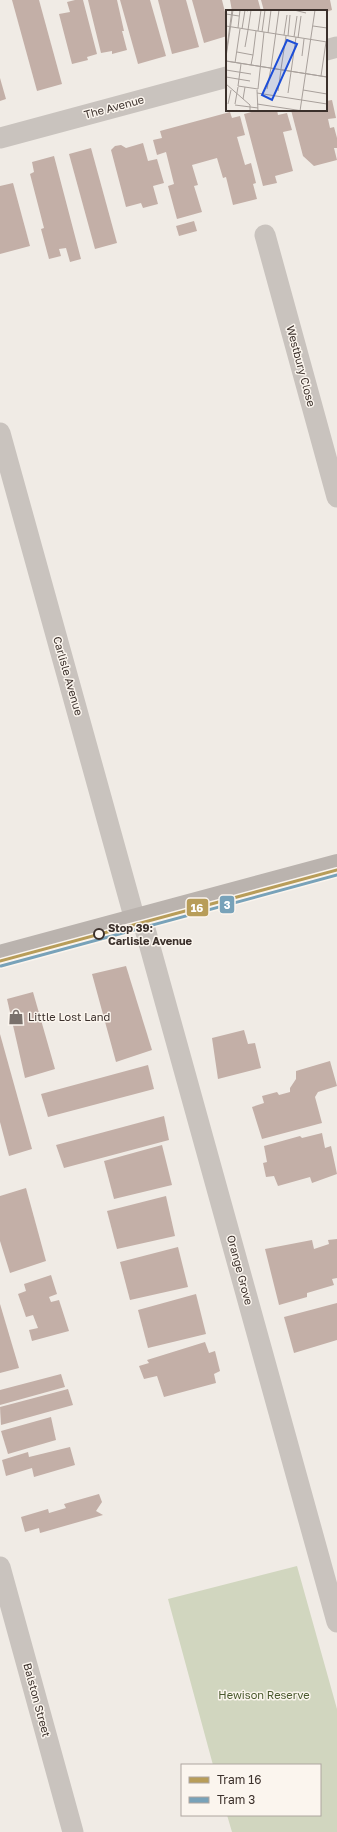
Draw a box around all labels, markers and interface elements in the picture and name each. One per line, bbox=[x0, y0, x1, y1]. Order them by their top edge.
inset map bbox=[226, 10, 327, 111]
street label: The Avenue bbox=[82, 92, 145, 121]
street label: Westbury Close bbox=[284, 324, 319, 408]
street label: Carlisle Avenue bbox=[51, 635, 86, 717]
line badge: 3 bbox=[219, 895, 235, 914]
line badge: 16 bbox=[186, 898, 209, 917]
text: 3 bbox=[224, 898, 231, 911]
text: 16 bbox=[191, 901, 203, 914]
place label: Stop 39: Carlisle Avenue bbox=[108, 921, 192, 947]
marker: Stop 39: Carlisle Avenue bbox=[93, 928, 105, 940]
shop icon: Little Lost Land bbox=[7, 1008, 25, 1026]
place label: Little Lost Land bbox=[28, 1010, 110, 1023]
street label: Orange Grove bbox=[225, 1233, 256, 1306]
street label: Balston Street bbox=[21, 1661, 54, 1738]
park label: Hewison Reserve bbox=[218, 1688, 310, 1701]
legend bbox=[181, 1764, 321, 1816]
text: Tram 16 bbox=[217, 1772, 261, 1787]
text: Tram 3 bbox=[217, 1792, 255, 1807]

